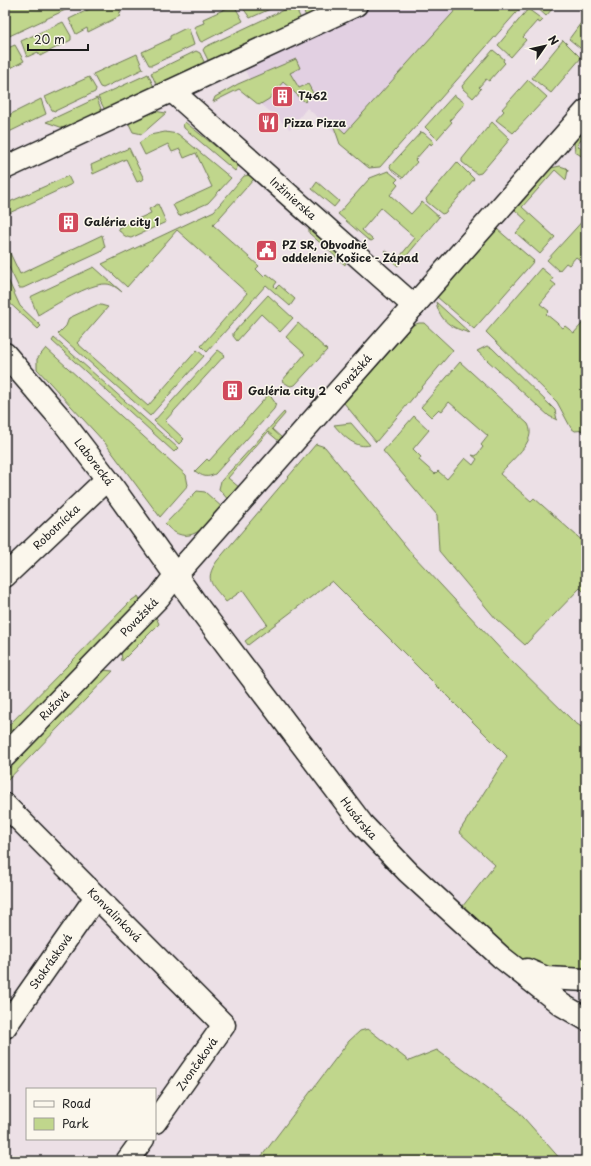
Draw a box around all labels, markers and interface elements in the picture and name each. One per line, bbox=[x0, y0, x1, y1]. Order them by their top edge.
scale bar bbox=[28, 26, 88, 52]
north arrow bbox=[525, 26, 565, 66]
text: 20 m bbox=[34, 30, 65, 48]
text: N bbox=[544, 32, 563, 49]
building icon: T462 bbox=[270, 83, 296, 109]
place label: T462 bbox=[298, 87, 327, 104]
restaurant icon: Pizza Pizza bbox=[255, 110, 281, 136]
place label: Pizza Pizza bbox=[284, 114, 347, 131]
street label: Inžinierska bbox=[266, 173, 321, 224]
building icon: Galéria city 1 bbox=[55, 209, 81, 235]
place label: Galéria city 1 bbox=[84, 213, 159, 230]
place label: PZ SR, Obvodné oddelenie Košice - Západ bbox=[282, 236, 419, 266]
public building icon: PZ SR, Obvodné oddelenie Košice - Západ bbox=[254, 238, 280, 264]
street label: Považská bbox=[330, 350, 375, 398]
building icon: Galéria city 2 bbox=[219, 378, 245, 404]
place label: Galéria city 2 bbox=[248, 382, 326, 399]
street label: Laborecká bbox=[71, 434, 118, 489]
street label: Robotnícka bbox=[29, 500, 84, 553]
street label: Považská bbox=[116, 594, 162, 640]
street label: Ružová bbox=[35, 685, 73, 724]
street label: Husárska bbox=[337, 793, 382, 843]
street label: Konvalinková bbox=[84, 883, 146, 946]
street label: Stokrásková bbox=[25, 930, 76, 993]
street label: Zvončeková bbox=[172, 1033, 221, 1094]
legend bbox=[26, 1088, 156, 1140]
text: Road bbox=[62, 1094, 91, 1112]
text: Park bbox=[62, 1114, 89, 1132]

